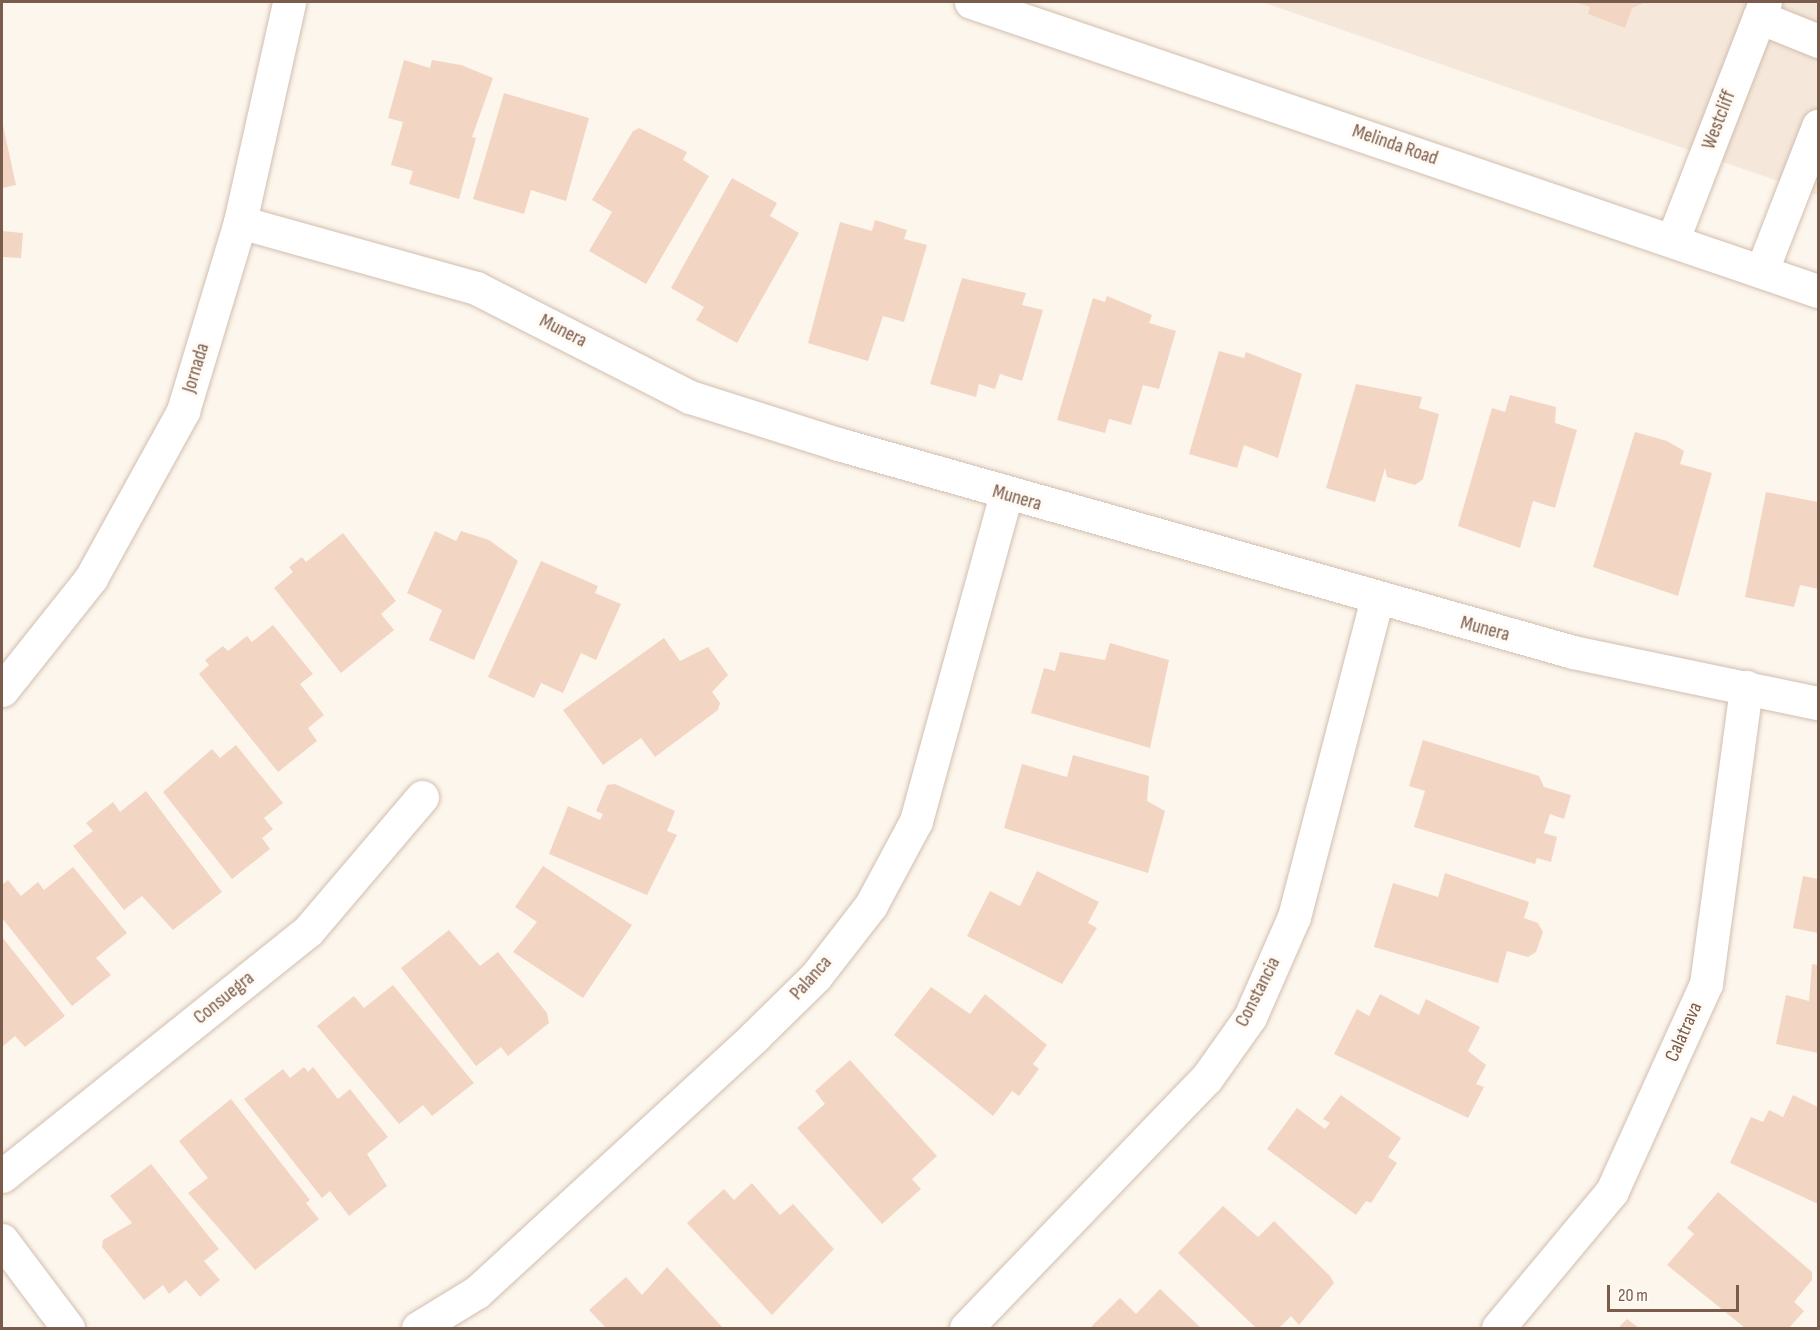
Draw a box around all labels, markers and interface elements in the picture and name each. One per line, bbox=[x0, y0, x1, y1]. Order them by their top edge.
street label: Westcliff bbox=[1697, 87, 1741, 153]
street label: Melinda Road bbox=[1349, 119, 1441, 171]
street label: Munera bbox=[535, 309, 591, 353]
street label: Jornada bbox=[177, 340, 215, 396]
street label: Munera bbox=[990, 480, 1044, 516]
street label: Munera bbox=[1458, 611, 1512, 647]
street label: Palanca bbox=[785, 951, 837, 1005]
street label: Constancia bbox=[1230, 953, 1286, 1031]
street label: Consuegra bbox=[189, 966, 259, 1030]
street label: Calatrava bbox=[1660, 998, 1708, 1066]
scale bar bbox=[1610, 1273, 1742, 1311]
text: 20 m bbox=[1618, 1285, 1648, 1306]

